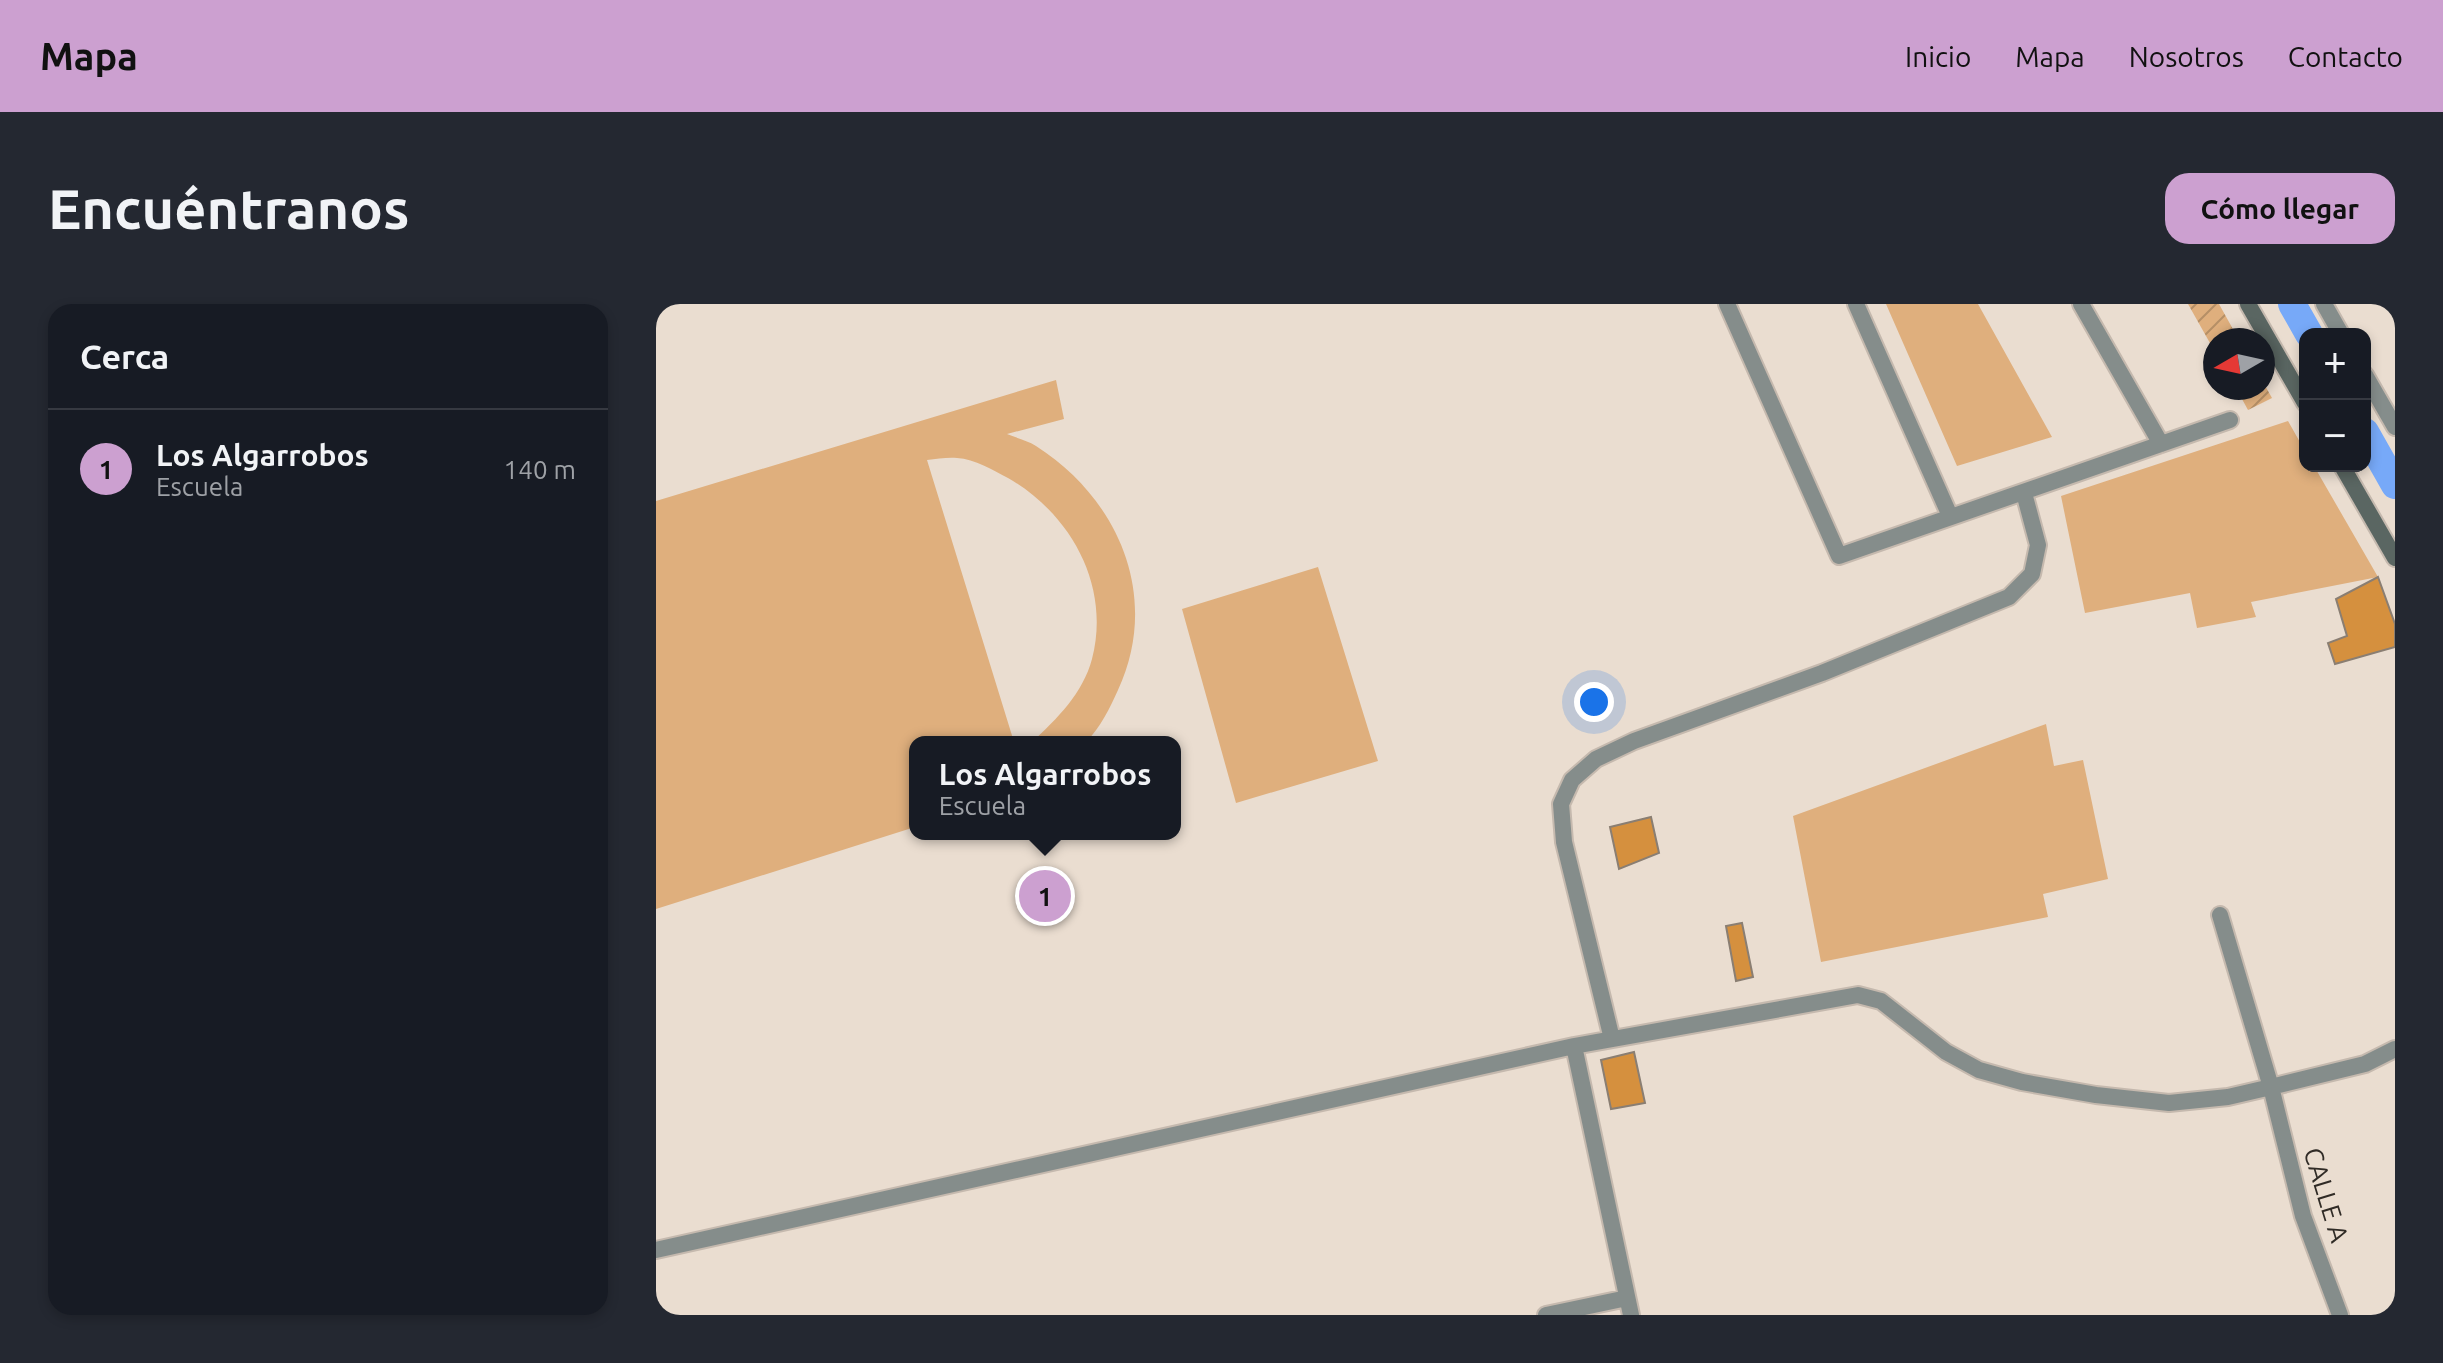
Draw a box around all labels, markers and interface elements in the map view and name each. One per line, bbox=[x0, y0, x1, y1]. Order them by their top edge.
text: Mapa bbox=[40, 35, 138, 77]
text: Inicio bbox=[1905, 41, 1971, 72]
text: Mapa bbox=[2015, 41, 2085, 72]
text: Nosotros bbox=[2129, 41, 2244, 72]
text: Contacto bbox=[2288, 41, 2403, 72]
button: Cómo llegar bbox=[2165, 173, 2395, 244]
text: Encuéntranos bbox=[48, 177, 409, 240]
north arrow bbox=[2203, 328, 2275, 400]
map controls bbox=[2299, 328, 2371, 472]
button: + bbox=[2299, 328, 2371, 400]
text: Cerca bbox=[80, 337, 169, 375]
button: − bbox=[2299, 400, 2371, 472]
text: Los Algarrobos bbox=[156, 438, 369, 472]
text: 1 bbox=[99, 455, 113, 484]
text: 140 m bbox=[504, 455, 576, 484]
text: Escuela bbox=[156, 472, 243, 501]
your location bbox=[1574, 682, 1614, 722]
popup bbox=[909, 736, 1181, 840]
text: Los Algarrobos bbox=[939, 757, 1151, 791]
text: Escuela bbox=[939, 791, 1026, 820]
pin: 1 bbox=[1019, 866, 1071, 926]
street label: CALLE A bbox=[2298, 1144, 2355, 1246]

